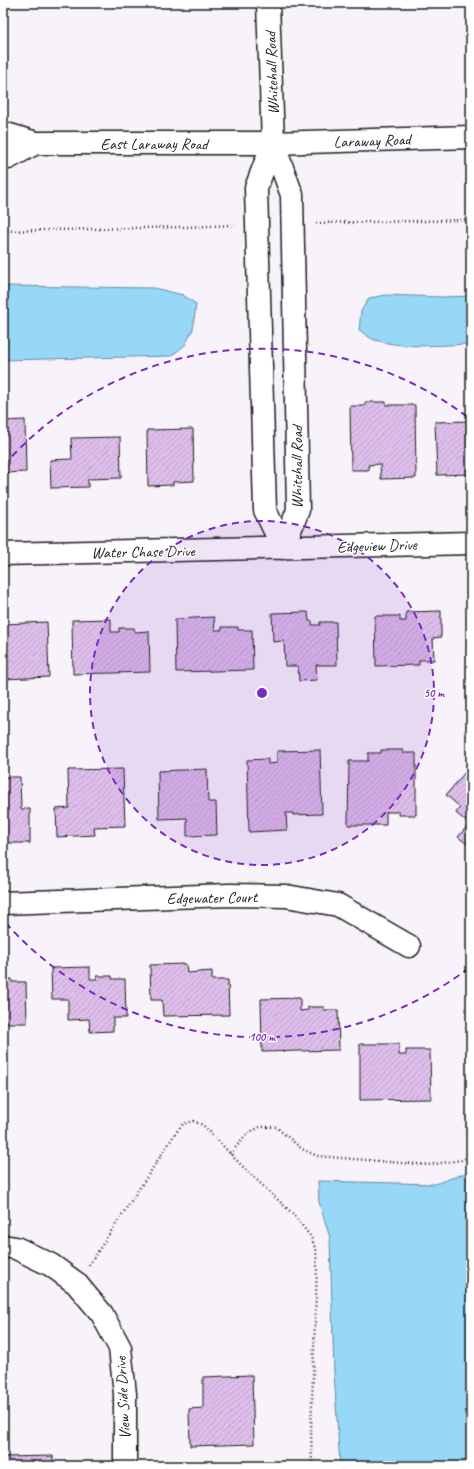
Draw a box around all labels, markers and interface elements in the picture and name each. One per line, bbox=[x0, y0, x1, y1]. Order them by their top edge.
street label: Whitehall Road bbox=[260, 29, 283, 115]
street label: Laraway Road bbox=[333, 130, 414, 152]
street label: East Laraway Road bbox=[100, 134, 210, 154]
street label: Whitehall Road bbox=[287, 423, 307, 508]
street label: Edgeview Drive bbox=[337, 535, 419, 557]
street label: Water Chase Drive bbox=[91, 541, 197, 563]
text: 50 m bbox=[424, 685, 445, 701]
centre of rings bbox=[255, 686, 269, 700]
street label: Edgewater Court bbox=[167, 887, 259, 909]
text: 100 m bbox=[249, 1029, 276, 1045]
street label: View Side Drive bbox=[111, 1354, 135, 1440]

